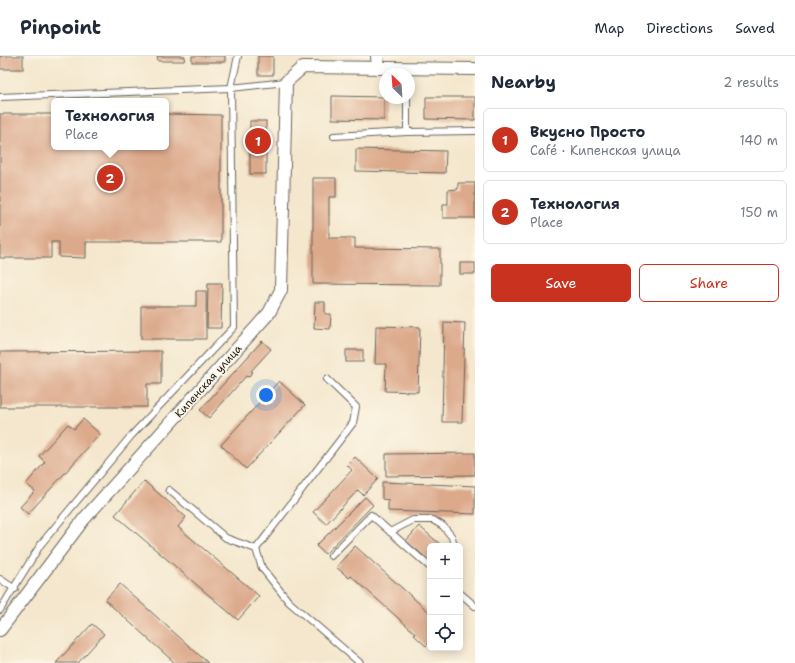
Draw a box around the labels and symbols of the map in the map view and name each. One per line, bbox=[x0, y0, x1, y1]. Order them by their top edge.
north arrow bbox=[379, 68, 415, 104]
pin: 1 bbox=[245, 126, 271, 156]
pin: 2 bbox=[97, 163, 123, 193]
street label: Кипенская улица bbox=[171, 341, 245, 421]
your location bbox=[256, 385, 276, 405]

